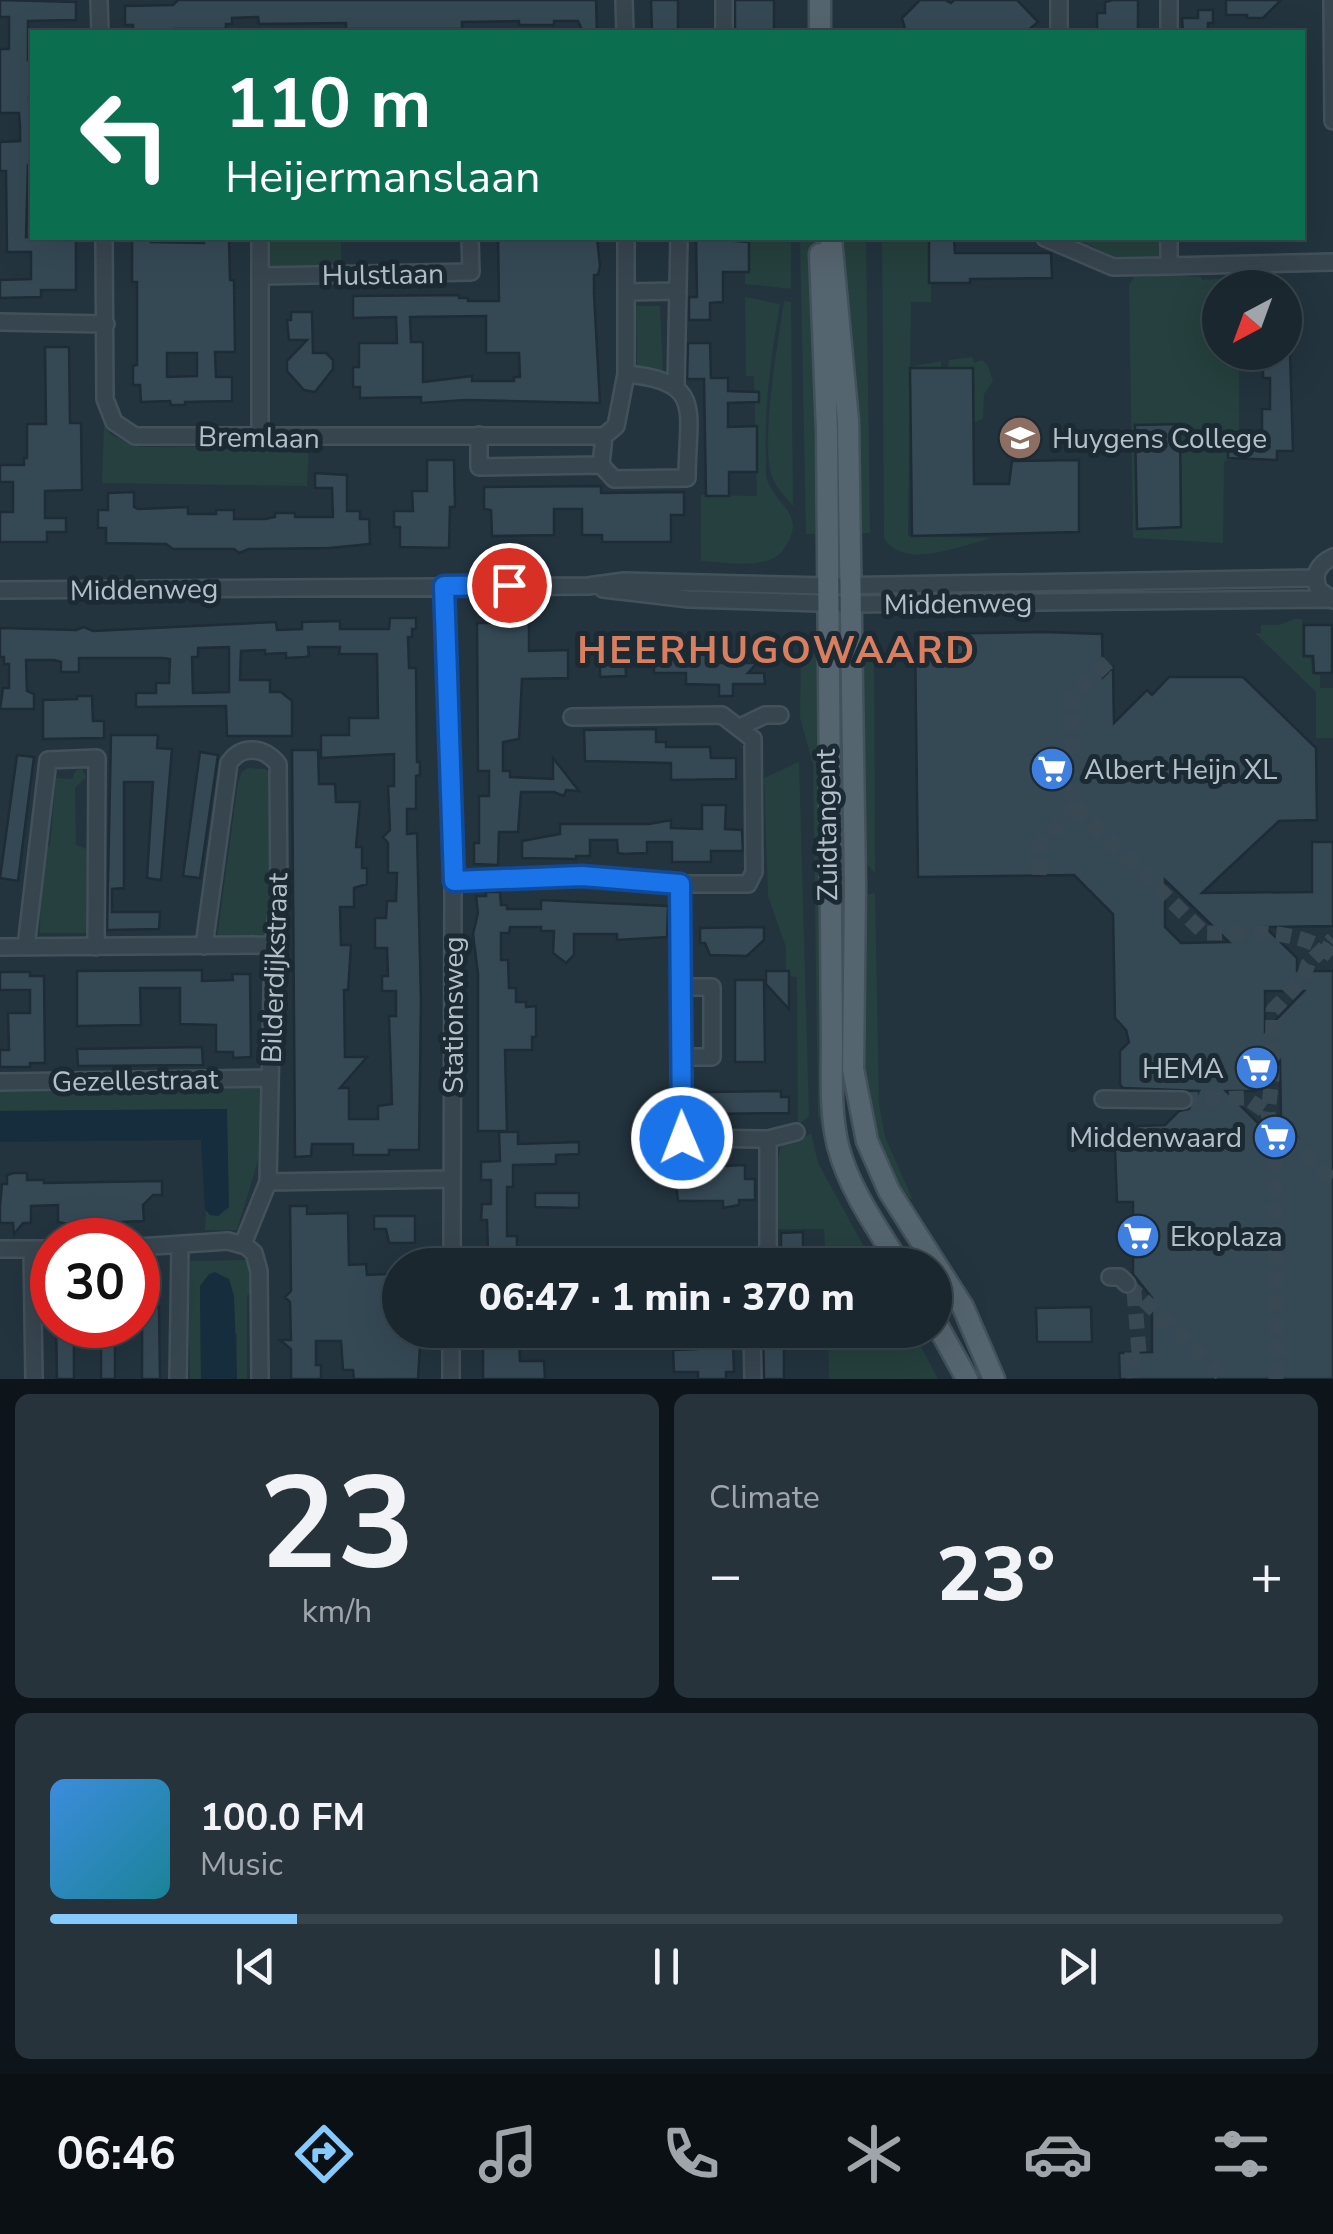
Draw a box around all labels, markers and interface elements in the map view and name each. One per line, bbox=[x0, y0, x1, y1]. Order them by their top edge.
text: 110 m bbox=[225, 56, 431, 152]
icon: left bbox=[60, 70, 190, 200]
text: Heijermanslaan bbox=[225, 147, 540, 208]
street label: Hulstlaan bbox=[322, 255, 444, 295]
north arrow bbox=[1202, 270, 1302, 370]
map controls bbox=[1202, 270, 1302, 370]
school or university icon: Huygens College bbox=[997, 415, 1043, 461]
street label: Bremlaan bbox=[198, 418, 320, 458]
place label: Huygens College bbox=[1052, 420, 1267, 458]
pin bbox=[467, 543, 552, 628]
icon: arrive bbox=[482, 558, 537, 613]
street label: Middenweg bbox=[69, 570, 219, 610]
street label: Middenweg bbox=[883, 584, 1033, 624]
district label: HEERHUGOWAARD bbox=[577, 625, 977, 676]
supermarket icon: Albert Heijn XL bbox=[1029, 746, 1075, 792]
street label: Zuidtangent bbox=[807, 748, 847, 901]
place label: Albert Heijn XL bbox=[1084, 751, 1278, 789]
street label: Bilderdijkstraat bbox=[253, 872, 297, 1064]
street label: Stationsweg bbox=[435, 936, 473, 1094]
supermarket icon: HEMA bbox=[1234, 1045, 1280, 1091]
place label: HEMA bbox=[1142, 1050, 1224, 1088]
street label: Gezellestraat bbox=[51, 1061, 219, 1101]
position arrow bbox=[630, 1086, 734, 1190]
supermarket icon: Middenwaard bbox=[1252, 1114, 1298, 1160]
place label: Middenwaard bbox=[1069, 1119, 1242, 1157]
supermarket icon: Ekoplaza bbox=[1115, 1213, 1161, 1259]
speed limit sign: 30 bbox=[30, 1218, 160, 1348]
place label: Ekoplaza bbox=[1170, 1218, 1283, 1256]
text: 06:47 · 1 min · 370 m bbox=[479, 1272, 855, 1323]
text: 23 bbox=[259, 1436, 415, 1613]
text: Climate bbox=[709, 1476, 820, 1519]
text: 23° bbox=[937, 1524, 1055, 1626]
text: − bbox=[709, 1538, 742, 1613]
text: + bbox=[1250, 1538, 1283, 1613]
text: km/h bbox=[302, 1590, 372, 1633]
text: 100.0 FM bbox=[200, 1792, 365, 1843]
text: Music bbox=[200, 1843, 283, 1886]
icon: previous bbox=[228, 1939, 283, 1994]
icon: pause bbox=[639, 1939, 694, 1994]
icon: next bbox=[1050, 1939, 1105, 1994]
icon: directions bbox=[289, 2119, 359, 2189]
icon: music bbox=[473, 2119, 543, 2189]
icon: phone bbox=[656, 2119, 726, 2189]
icon: climate bbox=[839, 2119, 909, 2189]
icon: car bbox=[1023, 2119, 1093, 2189]
icon: filters bbox=[1206, 2119, 1276, 2189]
text: 06:46 bbox=[57, 2124, 176, 2185]

